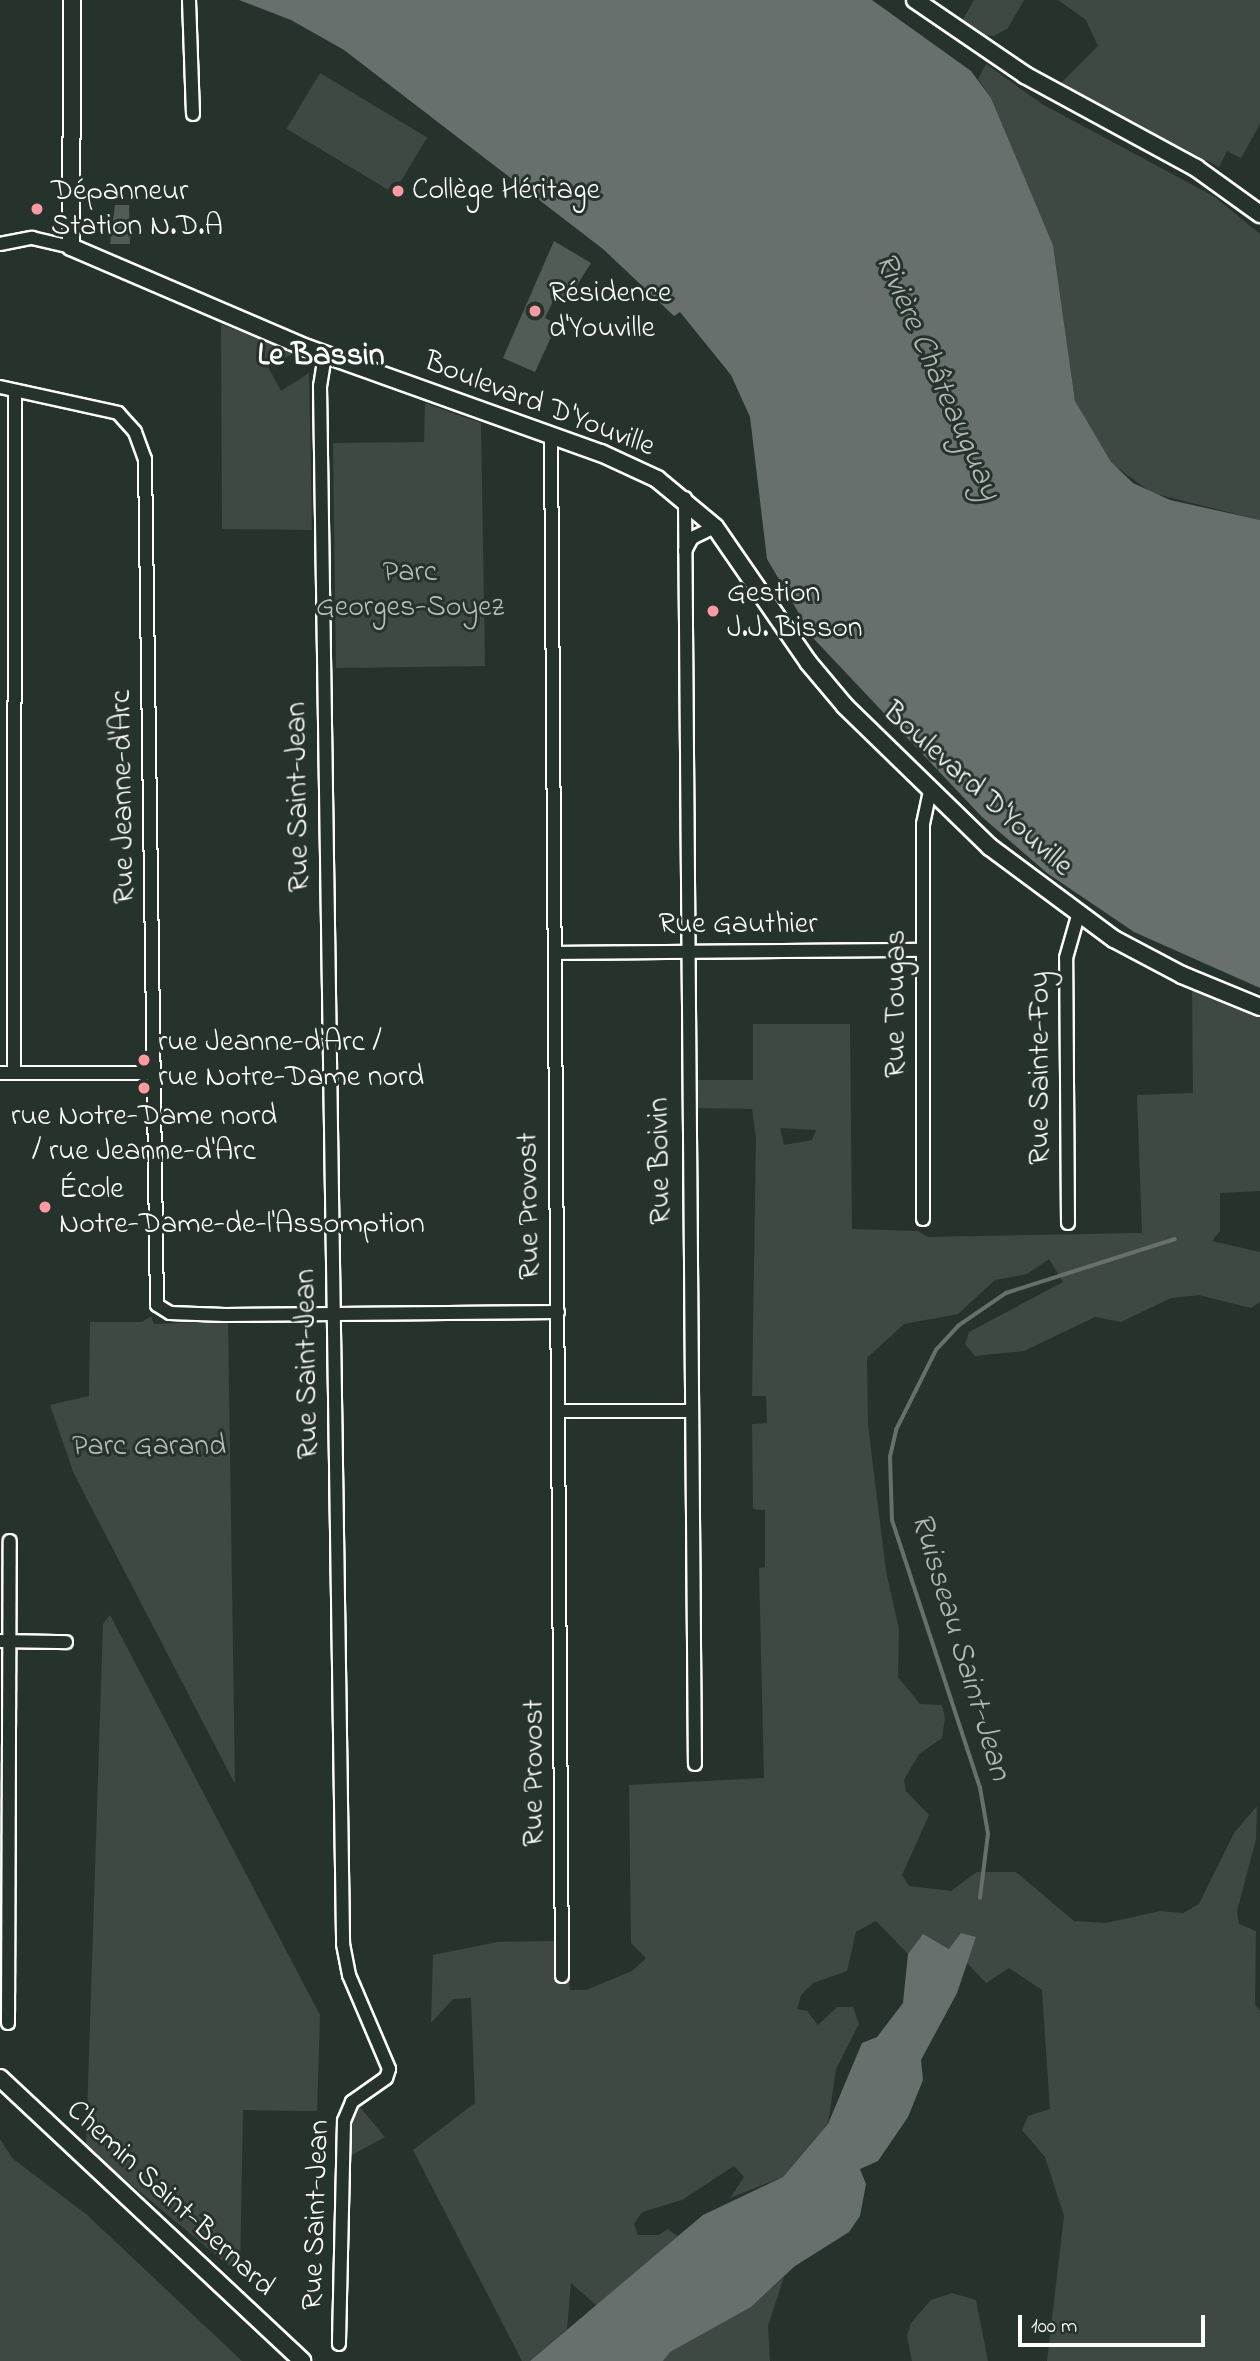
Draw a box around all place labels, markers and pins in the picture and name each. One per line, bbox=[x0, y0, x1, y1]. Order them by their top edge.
place label: Collège Héritage bbox=[412, 173, 600, 209]
place label: Dépanneur Station N.D.A bbox=[51, 174, 223, 244]
marker: Collège Héritage bbox=[390, 183, 406, 199]
marker: Dépanneur Station N.D.A bbox=[29, 201, 45, 217]
place label: Résidence d'Youville bbox=[549, 276, 672, 346]
marker: Résidence d'Youville bbox=[527, 303, 543, 319]
place label: Gestion J.J. Bisson bbox=[727, 576, 863, 646]
marker: Gestion J.J. Bisson bbox=[705, 603, 721, 619]
place label: rue Jeanne-d'Arc / rue Notre-Dame nord bbox=[158, 1025, 424, 1096]
marker: rue Jeanne-d'Arc / rue Notre-Dame nord bbox=[136, 1052, 152, 1068]
marker: rue Notre-Dame nord / rue Jeanne-d'Arc bbox=[136, 1080, 152, 1096]
place label: rue Notre-Dame nord / rue Jeanne-d'Arc bbox=[11, 1099, 277, 1170]
place label: École Notre-Dame-de-l'Assomption bbox=[59, 1172, 425, 1242]
marker: École Notre-Dame-de-l'Assomption bbox=[37, 1199, 53, 1215]

